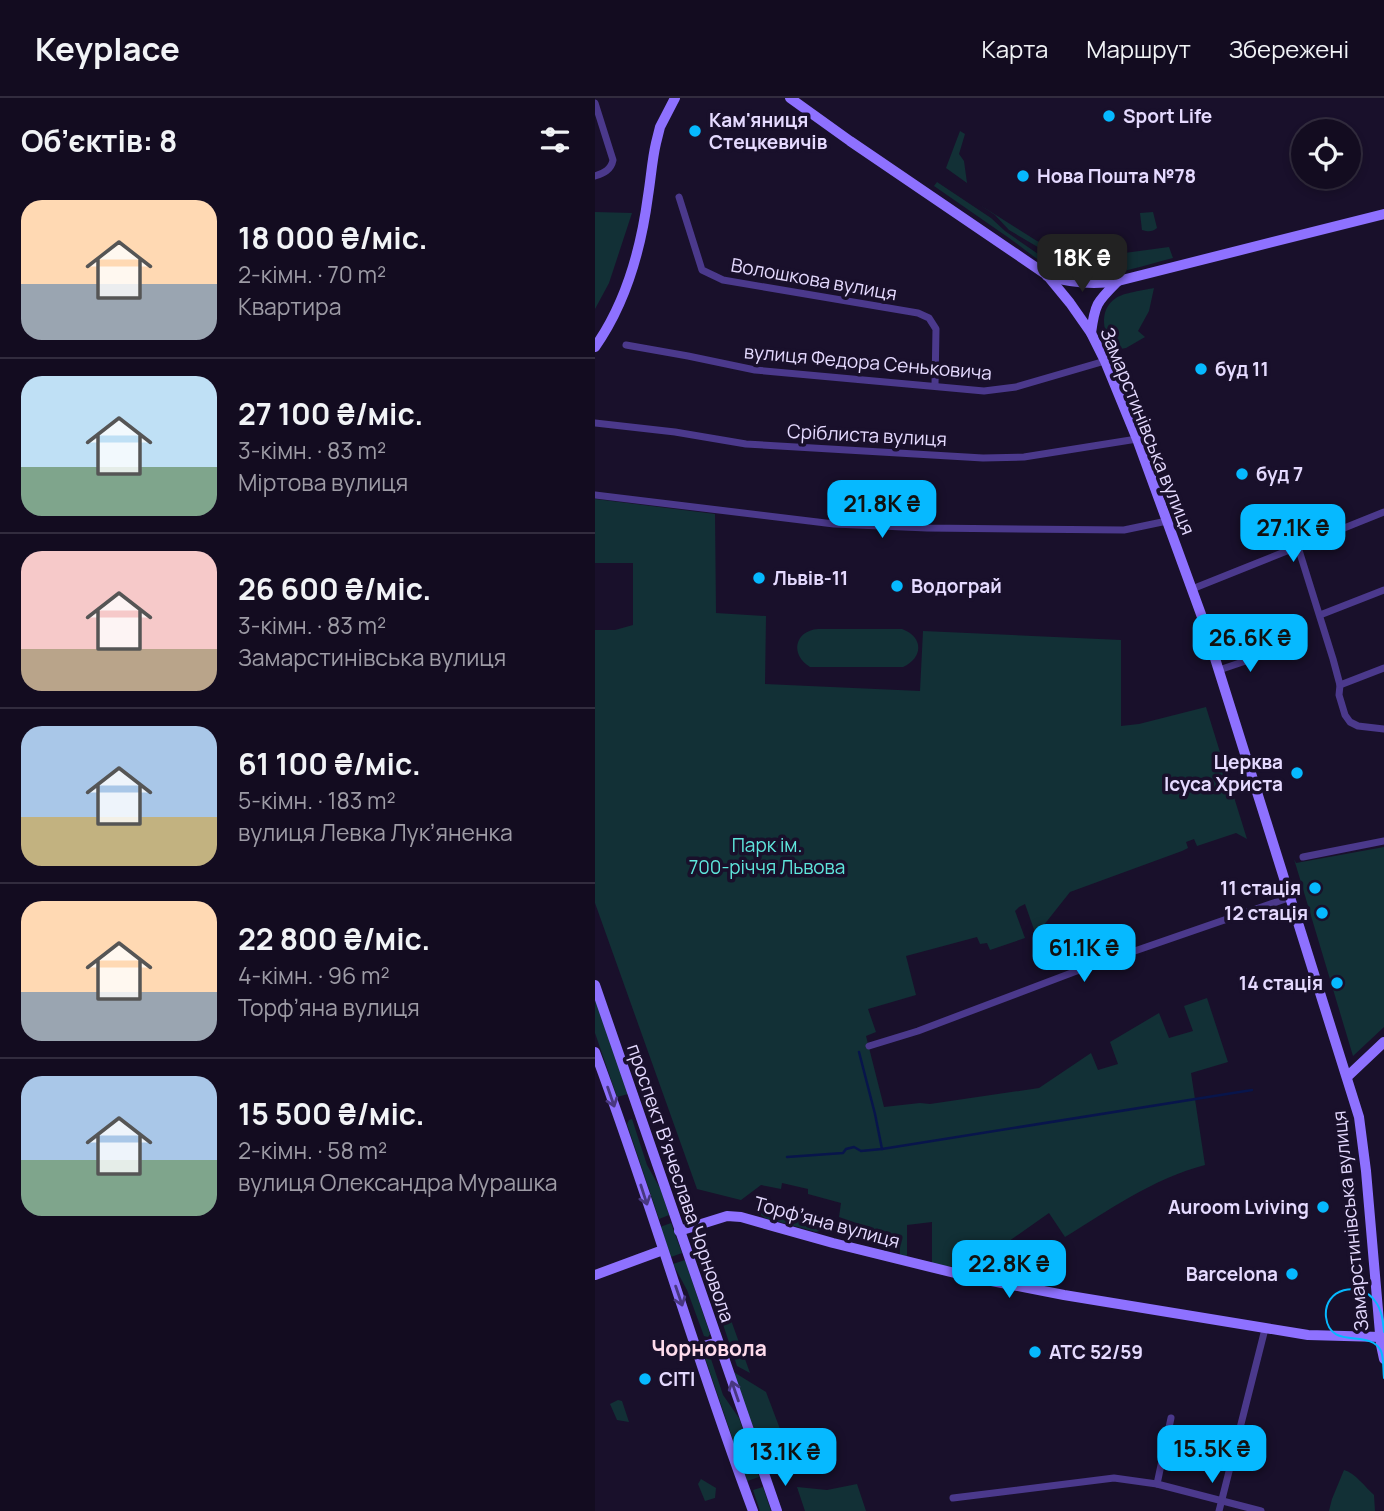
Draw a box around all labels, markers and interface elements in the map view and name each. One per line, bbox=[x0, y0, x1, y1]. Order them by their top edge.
text: Keyplace bbox=[35, 26, 180, 71]
text: Карта bbox=[982, 32, 1048, 65]
text: Маршрут bbox=[1086, 32, 1191, 65]
text: Збережені bbox=[1229, 32, 1349, 65]
place label: Sport Life bbox=[1123, 103, 1212, 129]
place label: Кам'яниця Стецкевичів bbox=[709, 107, 828, 155]
marker: Sport Life bbox=[1101, 108, 1117, 124]
map controls bbox=[1291, 119, 1361, 189]
button: locate bbox=[1291, 119, 1361, 189]
text: Об’єктів: 8 bbox=[21, 120, 177, 161]
icon: filters bbox=[536, 121, 574, 159]
marker: Кам'яниця Стецкевичів bbox=[687, 123, 703, 139]
place label: Нова Пошта №78 bbox=[1037, 163, 1196, 189]
marker: Нова Пошта №78 bbox=[1015, 168, 1031, 184]
text: 18 000 ₴/міс. bbox=[238, 217, 428, 258]
icon: home bbox=[77, 228, 161, 312]
pin: 18K ₴ bbox=[1033, 234, 1131, 294]
text: 18K ₴ bbox=[1053, 241, 1111, 273]
street label: Волошкова вулиця bbox=[729, 252, 899, 306]
text: 2-кімн. · 70 m² bbox=[238, 258, 386, 290]
text: Квартира bbox=[238, 290, 342, 322]
street label: Замарстинівська вулиця bbox=[1094, 323, 1202, 539]
street label: вулиця Федора Сеньковича bbox=[743, 338, 993, 386]
place label: буд 11 bbox=[1215, 356, 1269, 382]
marker: буд 11 bbox=[1193, 361, 1209, 377]
text: 27 100 ₴/міс. bbox=[238, 393, 423, 434]
icon: home bbox=[77, 404, 161, 488]
street label: Сріблиста вулиця bbox=[787, 418, 947, 452]
text: 3-кімн. · 83 m² bbox=[238, 434, 386, 466]
place label: буд 7 bbox=[1256, 461, 1303, 487]
text: Міртова вулиця bbox=[238, 466, 408, 498]
marker: буд 7 bbox=[1234, 466, 1250, 482]
pin: 21.8K ₴ bbox=[817, 480, 947, 540]
text: 21.8K ₴ bbox=[843, 487, 921, 519]
pin: 27.1K ₴ bbox=[1228, 504, 1358, 564]
text: 27.1K ₴ bbox=[1256, 511, 1330, 543]
place label: Львів-11 bbox=[773, 565, 848, 591]
text: 26 600 ₴/міс. bbox=[238, 568, 431, 609]
marker: Львів-11 bbox=[751, 570, 767, 586]
place label: Водограй bbox=[911, 573, 1002, 599]
marker: Водограй bbox=[889, 578, 905, 594]
icon: home bbox=[77, 579, 161, 663]
text: 3-кімн. · 83 m² bbox=[238, 609, 386, 641]
pin: 26.6K ₴ bbox=[1185, 614, 1315, 674]
text: 26.6K ₴ bbox=[1209, 621, 1291, 653]
text: Замарстинівська вулиця bbox=[238, 641, 506, 673]
text: 61 100 ₴/міс. bbox=[238, 743, 421, 784]
place label: Церква Ісуса Христа bbox=[1164, 749, 1283, 797]
icon: home bbox=[77, 754, 161, 838]
marker: Церква Ісуса Христа bbox=[1289, 765, 1305, 781]
text: 5-кімн. · 183 m² bbox=[238, 784, 396, 816]
text: вулиця Левка Лукʼяненка bbox=[238, 816, 513, 848]
park label: Парк ім. 700-річчя Львова bbox=[689, 832, 845, 880]
place label: 11 стація bbox=[1220, 875, 1301, 901]
marker: 11 стація bbox=[1307, 880, 1323, 896]
place label: 12 стація bbox=[1224, 900, 1308, 926]
marker: 12 стація bbox=[1314, 905, 1330, 921]
text: 22 800 ₴/міс. bbox=[238, 918, 430, 959]
pin: 61.1K ₴ bbox=[1019, 924, 1149, 984]
icon: home bbox=[77, 929, 161, 1013]
text: 61.1K ₴ bbox=[1049, 931, 1119, 963]
text: 4-кімн. · 96 m² bbox=[238, 959, 390, 991]
place label: 14 стація bbox=[1239, 970, 1323, 996]
marker: 14 стація bbox=[1329, 975, 1345, 991]
text: Торфʼяна вулиця bbox=[238, 991, 420, 1023]
street label: проспект Вʼячеслава Чорновола bbox=[621, 1040, 741, 1326]
one-way arrow bbox=[606, 1086, 619, 1108]
text: 15 500 ₴/міс. bbox=[238, 1093, 425, 1134]
icon: home bbox=[77, 1104, 161, 1188]
street label: Замарстинівська вулиця bbox=[1325, 1109, 1375, 1333]
text: 2-кімн. · 58 m² bbox=[238, 1134, 387, 1166]
text: вулиця Олександра Мурашка bbox=[238, 1166, 558, 1198]
one-way arrow bbox=[639, 1183, 652, 1205]
street label: Торфʼяна вулиця bbox=[751, 1190, 903, 1254]
place label: Auroom Lviving bbox=[1168, 1194, 1309, 1220]
marker: Auroom Lviving bbox=[1315, 1199, 1331, 1215]
pin: 22.8K ₴ bbox=[944, 1240, 1074, 1300]
text: 22.8K ₴ bbox=[968, 1247, 1050, 1279]
place label: Barcelona bbox=[1186, 1261, 1278, 1287]
marker: Barcelona bbox=[1284, 1266, 1300, 1282]
one-way arrow bbox=[674, 1285, 686, 1307]
district label: Чорновола bbox=[651, 1334, 767, 1362]
place label: АТС 52/59 bbox=[1049, 1339, 1143, 1365]
marker: АТС 52/59 bbox=[1027, 1344, 1043, 1360]
place label: CITI bbox=[659, 1366, 695, 1392]
marker: CITI bbox=[637, 1371, 653, 1387]
one-way arrow bbox=[728, 1380, 741, 1402]
pin: 15.5K ₴ bbox=[1147, 1426, 1277, 1485]
pin: 13.1K ₴ bbox=[720, 1428, 850, 1488]
text: 15.5K ₴ bbox=[1173, 1432, 1251, 1464]
text: 13.1K ₴ bbox=[749, 1435, 821, 1467]

